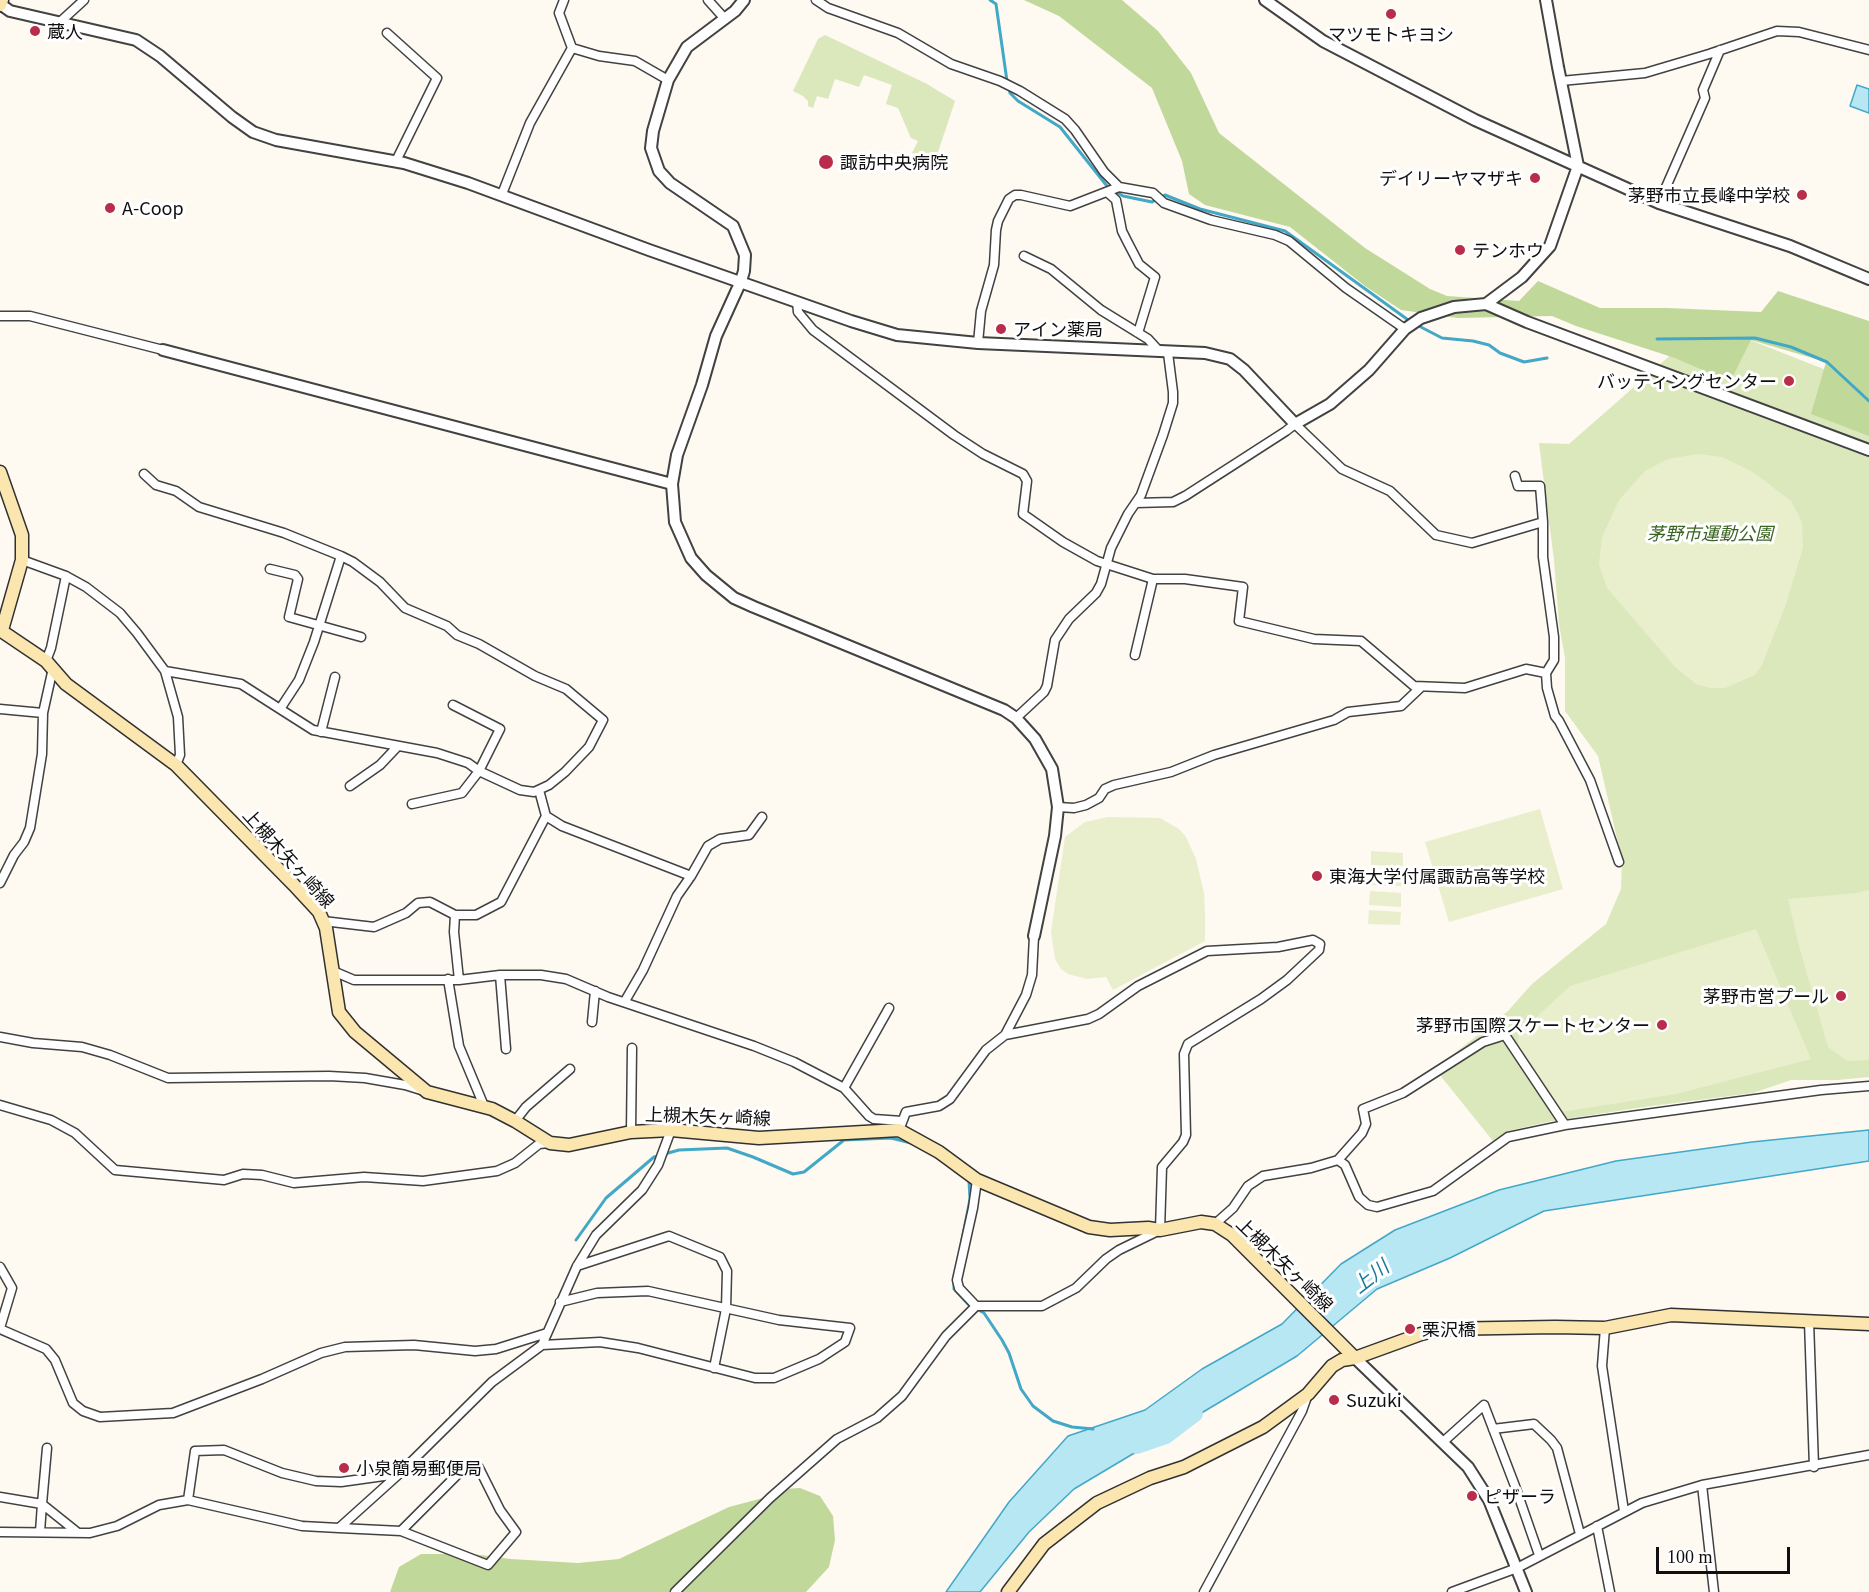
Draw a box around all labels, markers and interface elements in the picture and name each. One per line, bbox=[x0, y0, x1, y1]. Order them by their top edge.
marker: マツモトキヨシ bbox=[1384, 7, 1398, 21]
place label: 蔵人 bbox=[47, 20, 83, 42]
place label: マツモトキヨシ bbox=[1328, 23, 1454, 45]
marker: 蔵人 bbox=[28, 24, 42, 38]
place label: 諏訪中央病院 bbox=[840, 151, 948, 173]
marker: 諏訪中央病院 bbox=[817, 153, 835, 171]
place label: デイリーヤマザキ bbox=[1379, 167, 1523, 189]
marker: デイリーヤマザキ bbox=[1528, 171, 1542, 185]
place label: 茅野市立長峰中学校 bbox=[1628, 184, 1790, 206]
marker: 茅野市立長峰中学校 bbox=[1795, 188, 1809, 202]
place label: A-Coop bbox=[122, 197, 184, 219]
marker: A-Coop bbox=[103, 201, 117, 215]
place label: テンホウ bbox=[1472, 239, 1544, 261]
marker: テンホウ bbox=[1453, 243, 1467, 257]
place label: アイン薬局 bbox=[1013, 318, 1103, 340]
marker: アイン薬局 bbox=[994, 322, 1008, 336]
place label: バッティングセンター bbox=[1597, 370, 1777, 392]
marker: バッティングセンター bbox=[1782, 374, 1796, 388]
park label: 茅野市運動公園 bbox=[1647, 522, 1773, 544]
street label: 上槻木矢ヶ崎線 bbox=[239, 804, 339, 912]
place label: 東海大学付属諏訪高等学校 bbox=[1329, 865, 1545, 887]
marker: 東海大学付属諏訪高等学校 bbox=[1310, 869, 1324, 883]
place label: 茅野市営プール bbox=[1703, 985, 1829, 1007]
marker: 茅野市営プール bbox=[1834, 989, 1848, 1003]
place label: 茅野市国際スケートセンター bbox=[1416, 1014, 1650, 1036]
marker: 茅野市国際スケートセンター bbox=[1655, 1018, 1669, 1032]
street label: 上槻木矢ヶ崎線 bbox=[645, 1103, 771, 1129]
street label: 上槻木矢ヶ崎線 bbox=[1232, 1212, 1338, 1316]
water label: 上川 bbox=[1347, 1254, 1393, 1298]
place label: 栗沢橋 bbox=[1422, 1318, 1476, 1340]
marker: 栗沢橋 bbox=[1403, 1322, 1417, 1336]
place label: Suzuki bbox=[1346, 1389, 1402, 1411]
marker: Suzuki bbox=[1327, 1393, 1341, 1407]
place label: 小泉簡易郵便局 bbox=[356, 1457, 482, 1479]
marker: 小泉簡易郵便局 bbox=[337, 1461, 351, 1475]
place label: ピザーラ bbox=[1484, 1485, 1556, 1507]
marker: ピザーラ bbox=[1465, 1489, 1479, 1503]
scale bar bbox=[1659, 1535, 1792, 1573]
text: 100 m bbox=[1667, 1547, 1713, 1567]

